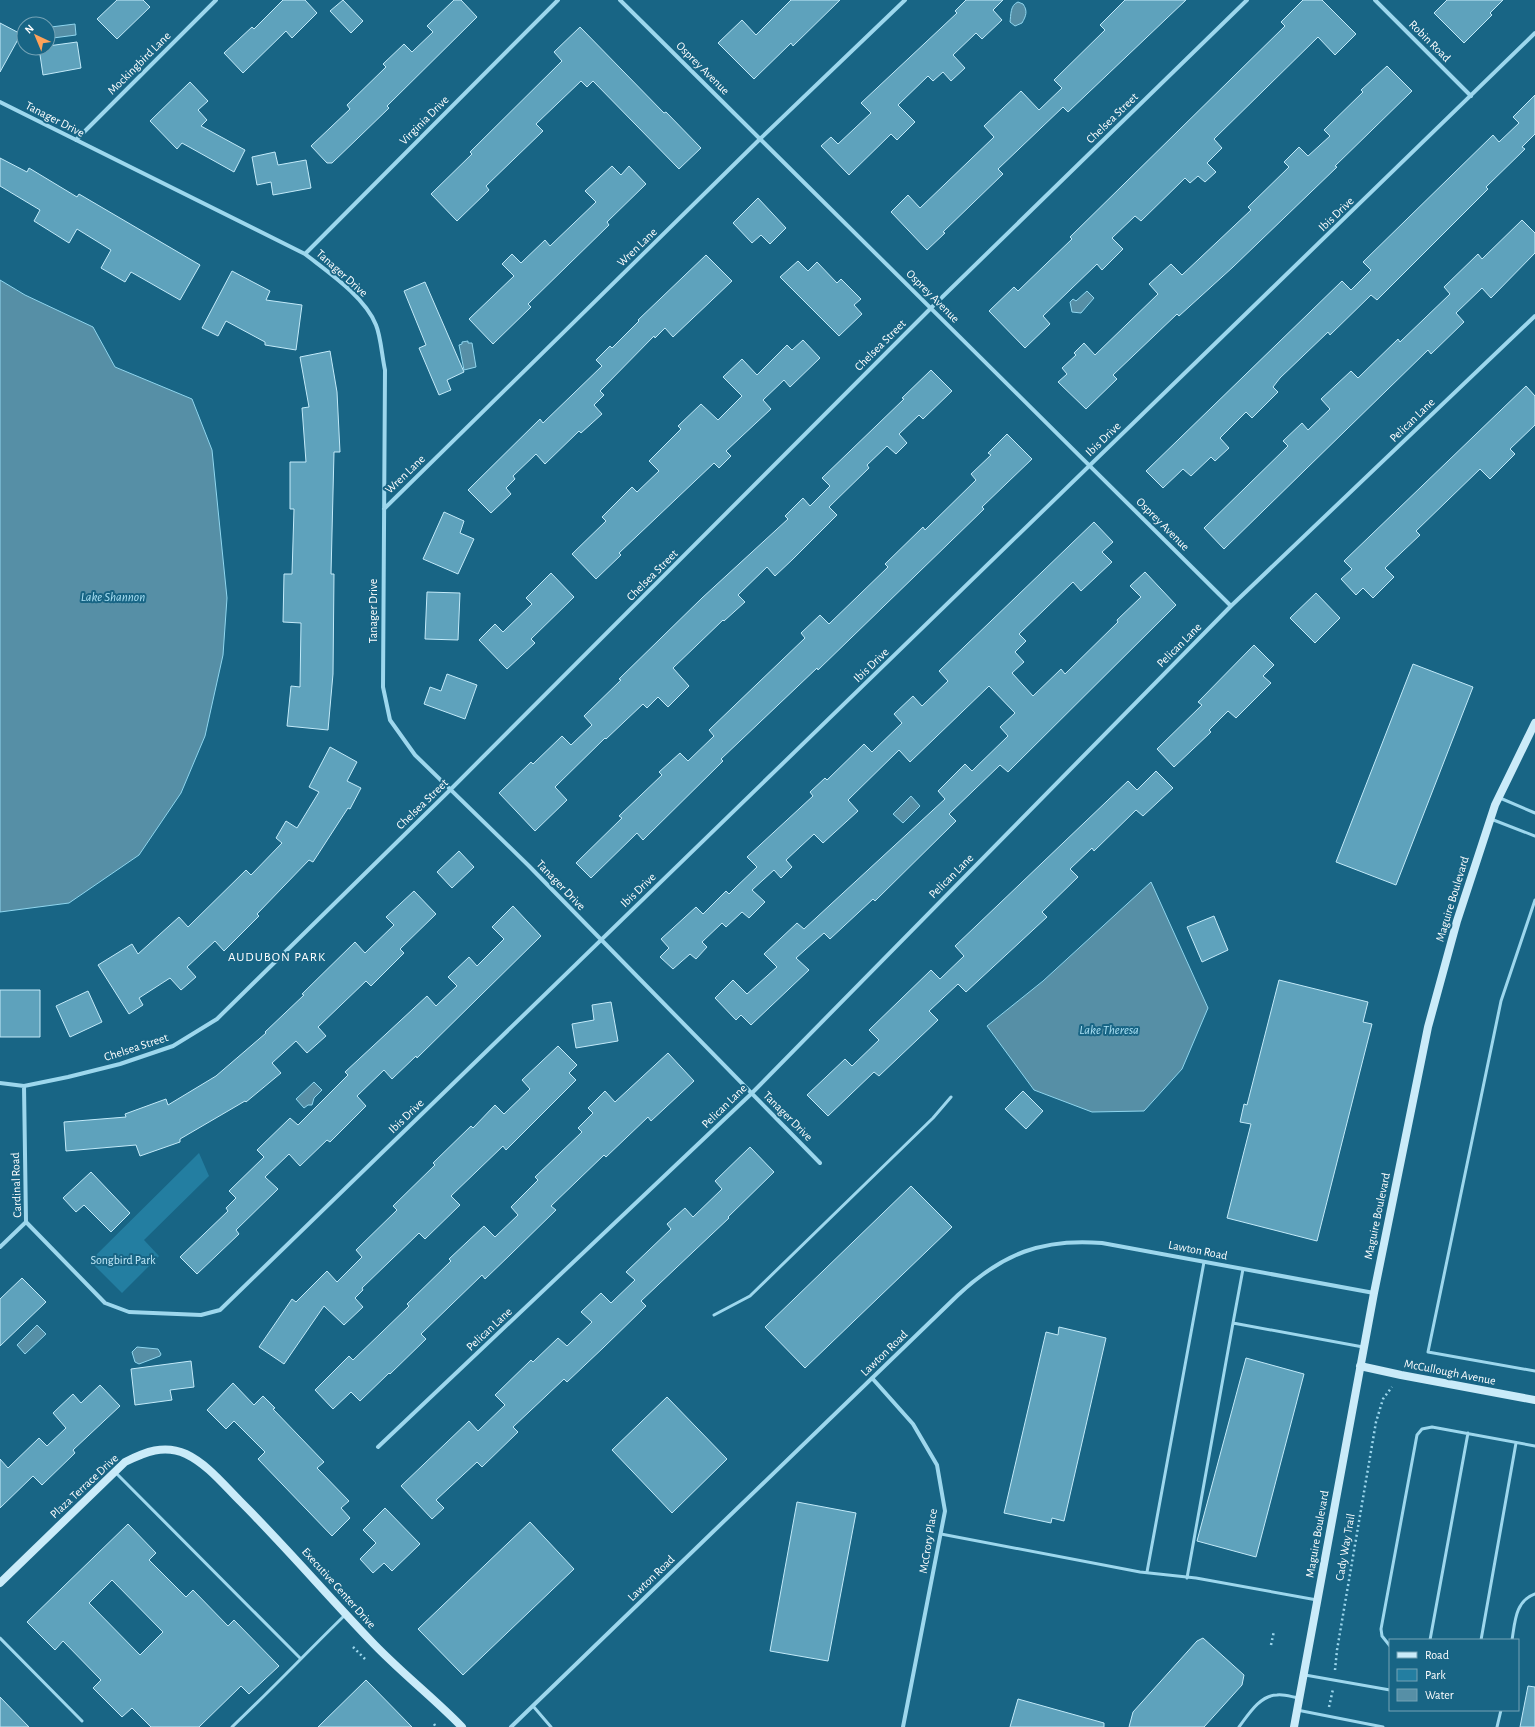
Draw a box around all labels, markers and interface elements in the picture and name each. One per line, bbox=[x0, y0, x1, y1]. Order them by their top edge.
north arrow bbox=[16, 16, 56, 56]
street label: Robin Road bbox=[1407, 18, 1453, 64]
text: N bbox=[23, 23, 36, 36]
street label: Mockingbird Lane bbox=[105, 29, 173, 97]
street label: Osprey Avenue bbox=[673, 39, 732, 98]
street label: Chelsea Street bbox=[1084, 90, 1140, 145]
street label: Virginia Drive bbox=[397, 93, 451, 147]
street label: Tanager Drive bbox=[24, 99, 86, 139]
street label: Ibis Drive bbox=[1316, 195, 1356, 233]
street label: Wren Lane bbox=[615, 225, 659, 269]
street label: Tanager Drive bbox=[314, 247, 370, 299]
street label: Osprey Avenue bbox=[903, 267, 962, 326]
street label: Chelsea Street bbox=[852, 317, 908, 373]
street label: Pelican Lane bbox=[1387, 396, 1437, 444]
street label: Ibis Drive bbox=[1083, 420, 1123, 458]
street label: Wren Lane bbox=[383, 452, 427, 496]
street label: Osprey Avenue bbox=[1133, 495, 1192, 554]
street label: Chelsea Street bbox=[624, 547, 680, 603]
street label: Tanager Drive bbox=[367, 579, 379, 643]
water label: Lake Shannon bbox=[81, 591, 145, 604]
street label: Pelican Lane bbox=[1154, 620, 1204, 670]
street label: Ibis Drive bbox=[851, 646, 891, 684]
street label: Chelsea Street bbox=[394, 776, 450, 831]
street label: Pelican Lane bbox=[926, 851, 976, 901]
street label: Maguire Boulevard bbox=[1433, 855, 1471, 943]
street label: Tanager Drive bbox=[534, 858, 588, 912]
street label: Ibis Drive bbox=[618, 871, 658, 909]
district label: AUDUBON PARK bbox=[228, 951, 326, 964]
water label: Lake Theresa bbox=[1079, 1024, 1139, 1037]
street label: Chelsea Street bbox=[102, 1031, 170, 1063]
street label: Pelican Lane bbox=[699, 1082, 749, 1130]
street label: Tanager Drive bbox=[761, 1089, 815, 1143]
street label: Ibis Drive bbox=[386, 1097, 426, 1135]
street label: Cardinal Road bbox=[9, 1152, 23, 1218]
street label: Maguire Boulevard bbox=[1362, 1172, 1392, 1260]
street label: Lawton Road bbox=[1167, 1238, 1229, 1262]
park label: Songbird Park bbox=[90, 1254, 156, 1266]
street label: Pelican Lane bbox=[464, 1305, 514, 1353]
street label: Lawton Road bbox=[858, 1328, 910, 1378]
street label: McCullough Avenue bbox=[1403, 1357, 1497, 1387]
street label: Plaza Terrace Drive bbox=[48, 1452, 120, 1520]
street label: Maguire Boulevard bbox=[1303, 1489, 1331, 1579]
street label: McCrory Place bbox=[917, 1508, 940, 1574]
street label: Cady Way Trail bbox=[1333, 1513, 1358, 1582]
street label: Executive Center Drive bbox=[300, 1545, 378, 1631]
street label: Lawton Road bbox=[625, 1553, 677, 1603]
legend bbox=[1389, 1639, 1519, 1711]
text: Road bbox=[1425, 1649, 1449, 1661]
text: Park bbox=[1425, 1669, 1446, 1681]
text: Water bbox=[1425, 1689, 1454, 1701]

